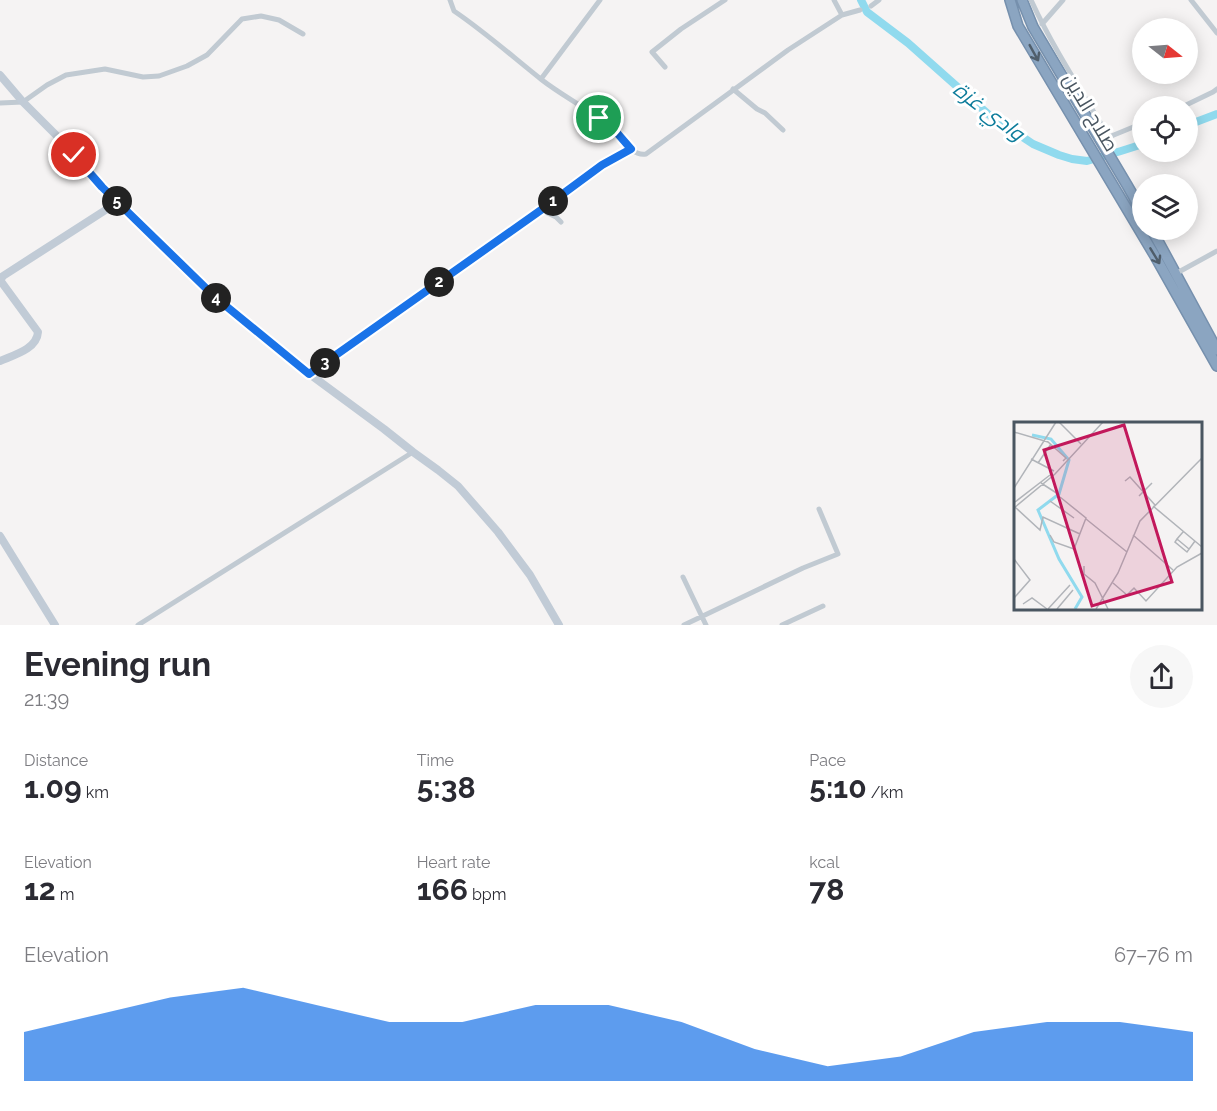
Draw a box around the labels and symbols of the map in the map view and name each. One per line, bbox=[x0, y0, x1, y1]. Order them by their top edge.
north arrow bbox=[1132, 18, 1198, 84]
one-way arrow bbox=[1028, 44, 1040, 61]
street label: صلاح الدين bbox=[1056, 68, 1124, 157]
water label: وادي غزة bbox=[946, 76, 1031, 151]
pin bbox=[573, 92, 624, 143]
pin bbox=[48, 129, 99, 180]
pin: 5 bbox=[102, 186, 132, 216]
pin: 1 bbox=[538, 186, 568, 216]
one-way arrow bbox=[1149, 247, 1161, 264]
pin: 2 bbox=[424, 267, 454, 297]
pin: 4 bbox=[201, 283, 231, 313]
pin: 3 bbox=[310, 348, 340, 378]
inset map bbox=[1014, 422, 1202, 610]

